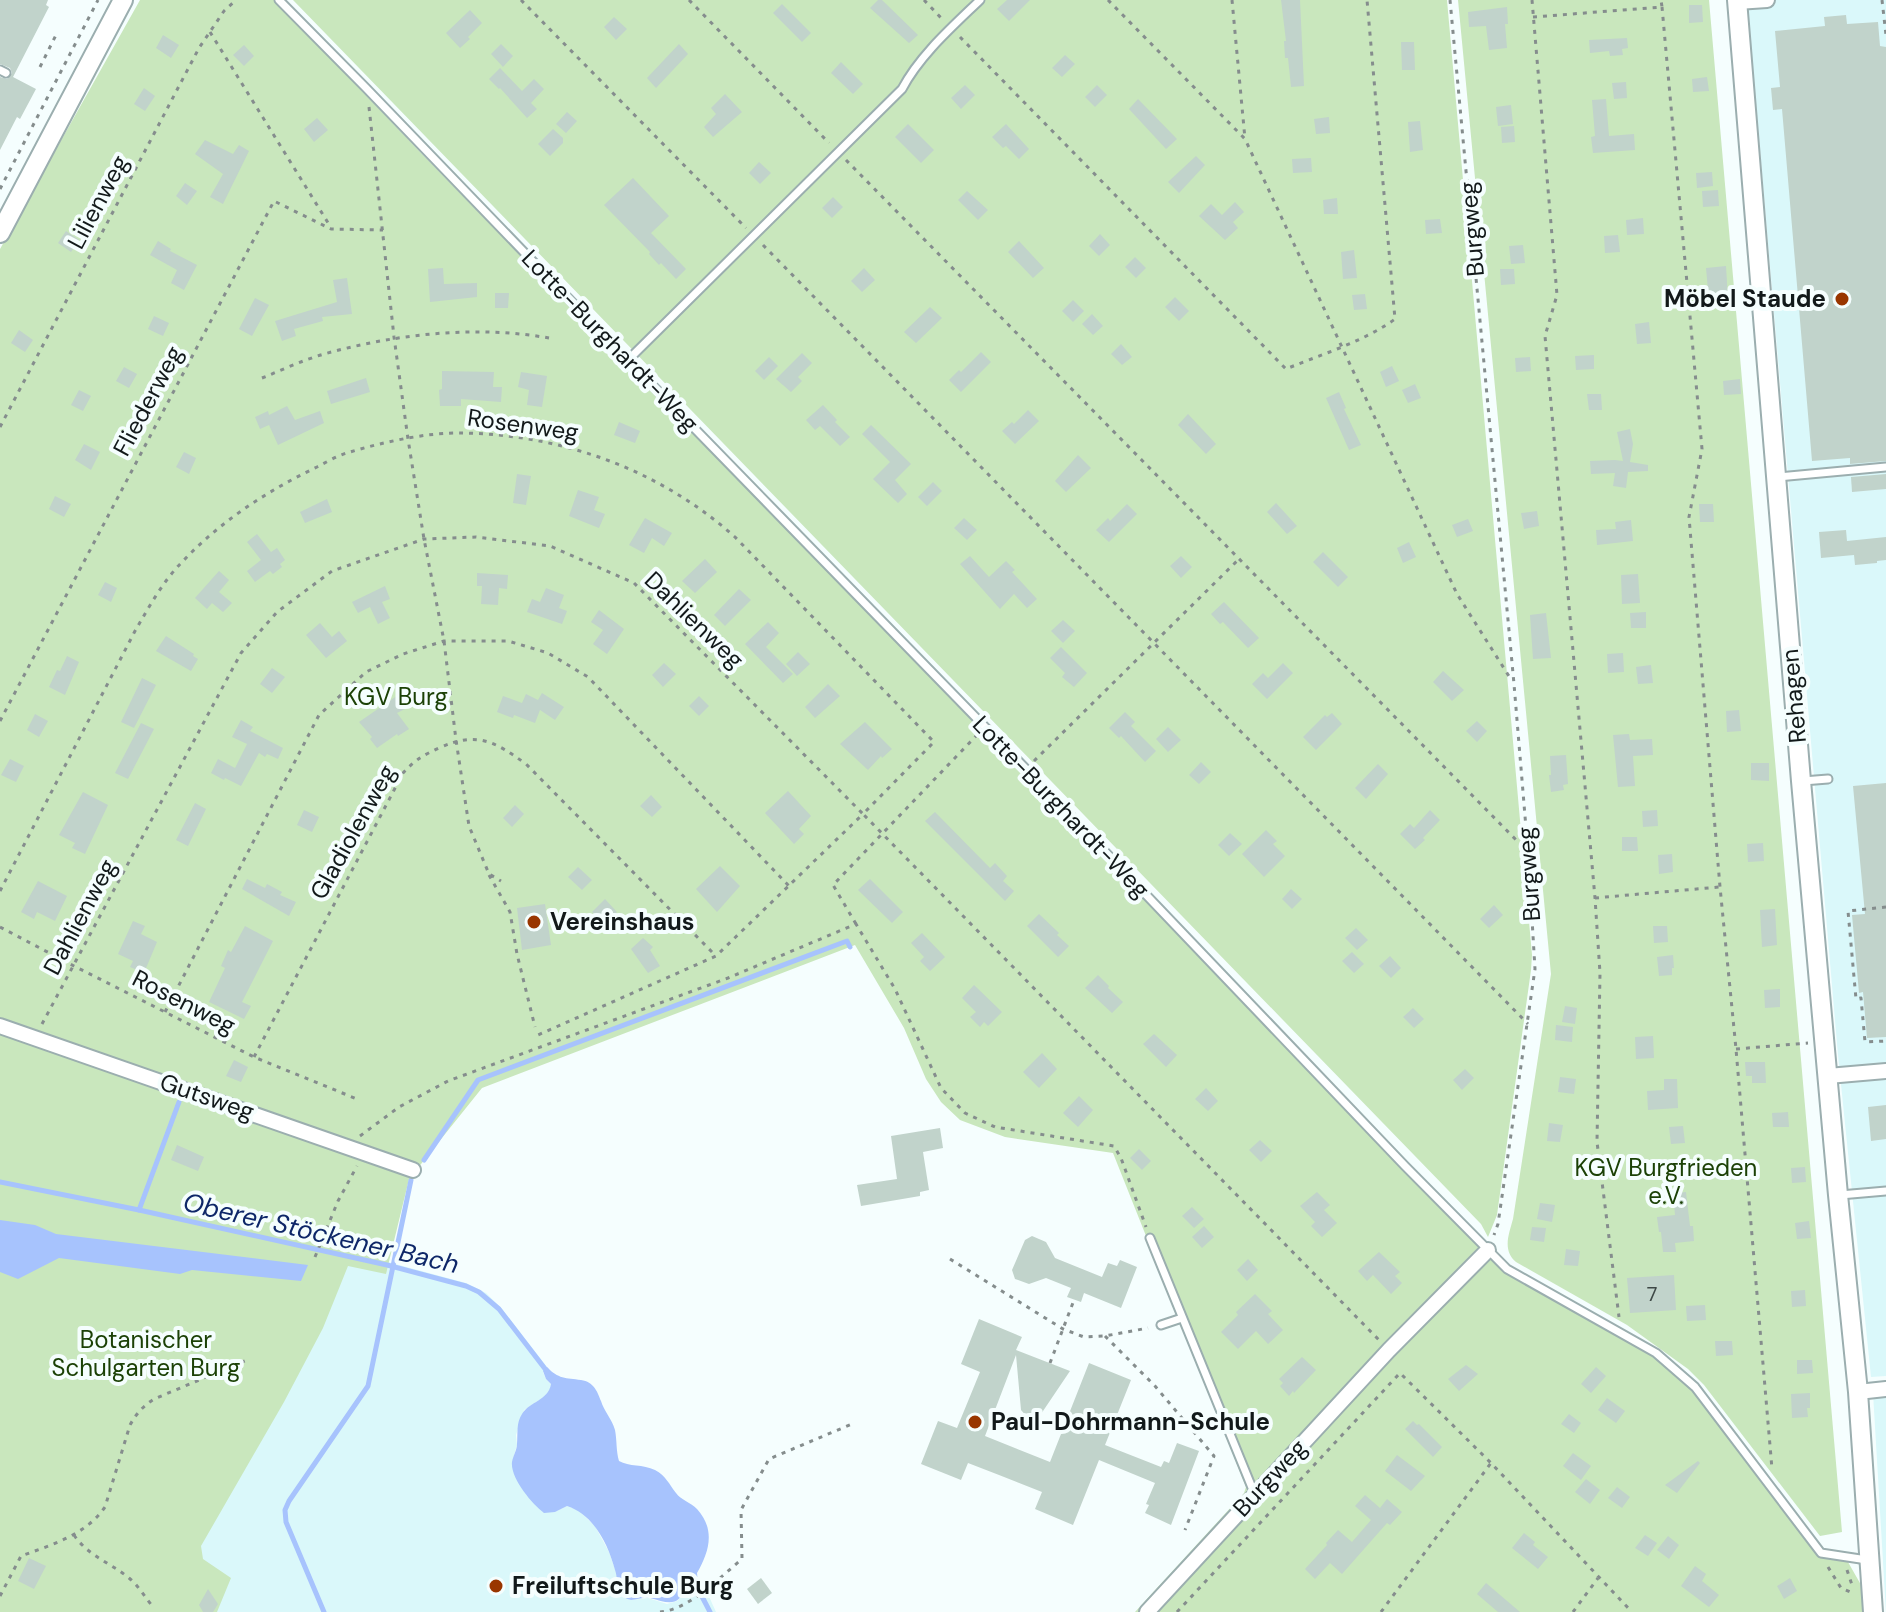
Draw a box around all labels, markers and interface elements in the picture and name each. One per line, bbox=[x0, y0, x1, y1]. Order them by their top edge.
street label: Lilienweg bbox=[60, 150, 135, 254]
street label: Burgweg bbox=[1452, 180, 1491, 278]
street label: Lotte-Burghardt-Weg bbox=[515, 243, 706, 438]
place label: Möbel Staude bbox=[1664, 283, 1826, 314]
marker: Möbel Staude bbox=[1833, 290, 1851, 308]
street label: Fliederweg bbox=[106, 341, 189, 461]
street label: Rosenweg bbox=[465, 401, 581, 448]
street label: Dahlienweg bbox=[638, 564, 751, 675]
street label: Rehagen bbox=[1774, 648, 1813, 744]
park label: KGV Burg bbox=[344, 681, 448, 712]
street label: Lotte-Burghardt-Weg bbox=[966, 709, 1157, 904]
street label: Gladiolenweg bbox=[303, 759, 402, 905]
street label: Burgweg bbox=[1510, 826, 1547, 923]
street label: Dahlienweg bbox=[36, 854, 123, 980]
place label: Vereinshaus bbox=[550, 906, 695, 937]
marker: Vereinshaus bbox=[525, 913, 543, 931]
street label: Rosenweg bbox=[127, 962, 241, 1041]
street label: Gutsweg bbox=[156, 1066, 258, 1127]
park label: KGV Burgfrieden e.V. bbox=[1575, 1152, 1757, 1211]
water label: Oberer Stöckener Bach bbox=[180, 1185, 462, 1281]
house number: 7 bbox=[1647, 1281, 1657, 1307]
park label: Botanischer Schulgarten Burg bbox=[52, 1324, 240, 1383]
place label: Paul-Dohrmann-Schule bbox=[991, 1406, 1270, 1437]
marker: Paul-Dohrmann-Schule bbox=[966, 1413, 984, 1431]
street label: Burgweg bbox=[1226, 1432, 1313, 1523]
place label: Freiluftschule Burg bbox=[512, 1570, 734, 1601]
marker: Freiluftschule Burg bbox=[487, 1577, 505, 1595]

